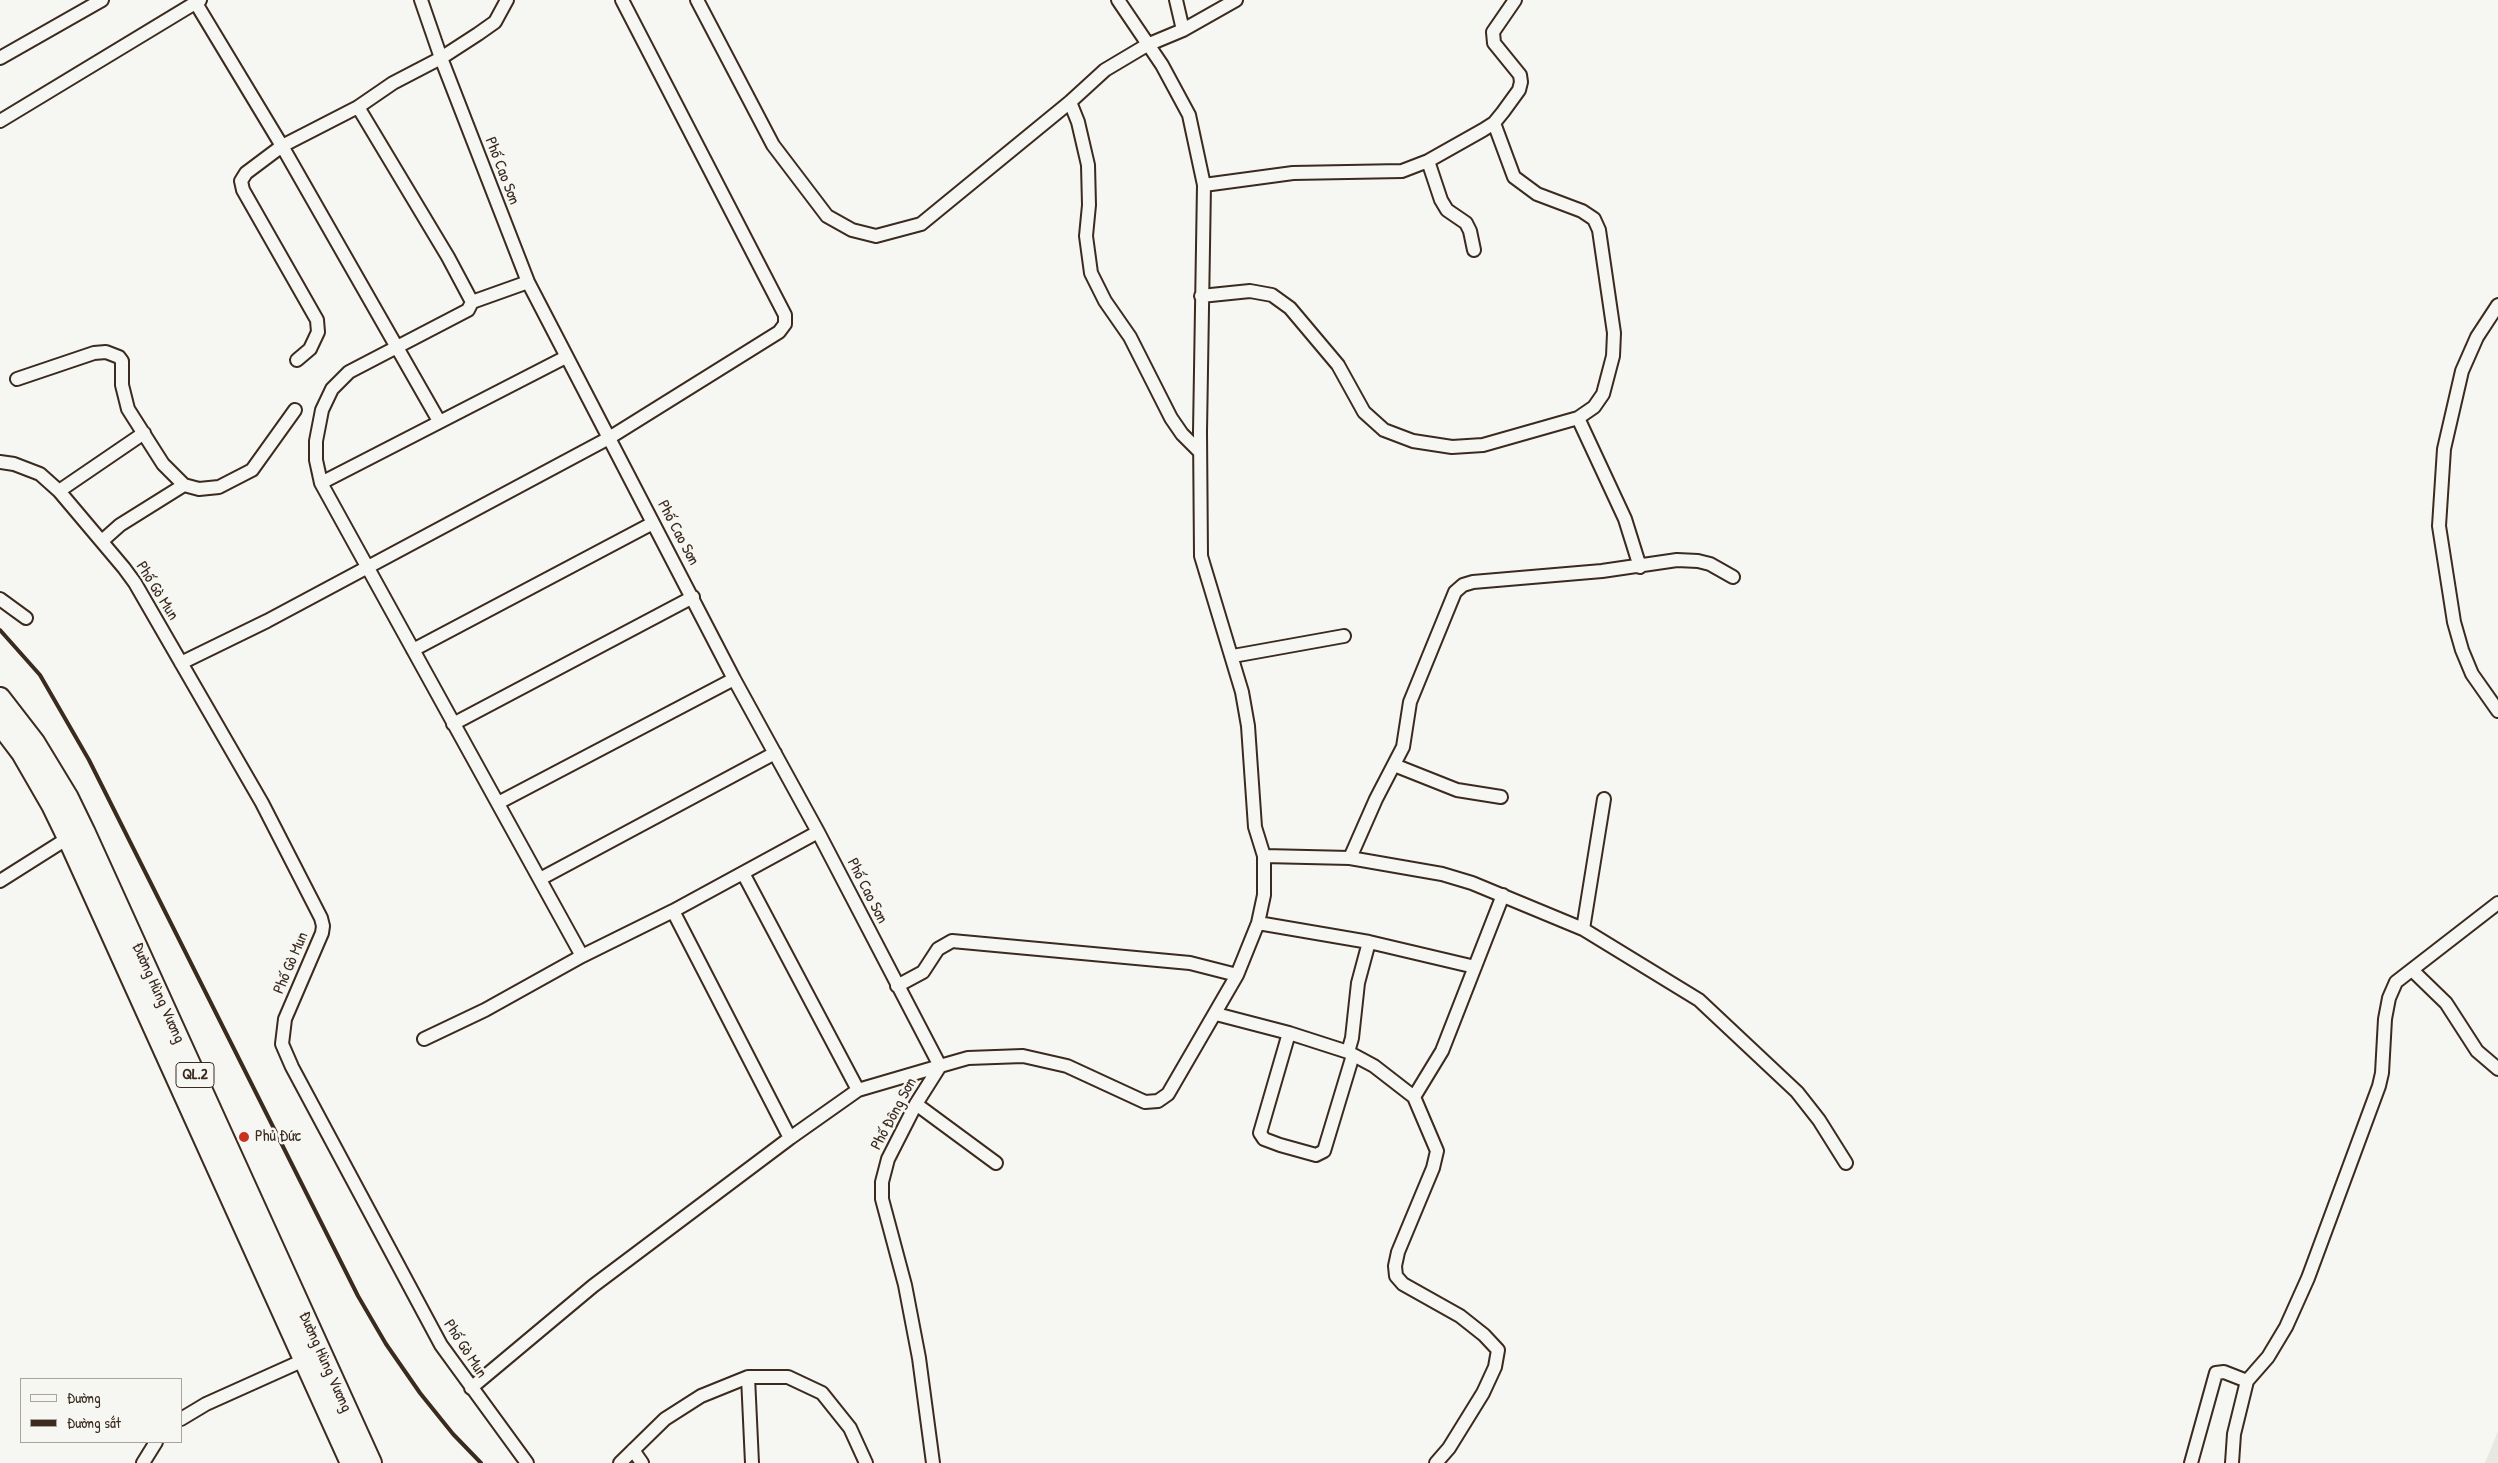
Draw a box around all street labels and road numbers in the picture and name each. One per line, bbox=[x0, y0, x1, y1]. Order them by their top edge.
street label: Phố Cao Sơn bbox=[480, 135, 524, 207]
street label: Phố Cao Sơn bbox=[653, 497, 703, 569]
street label: Phố Gò Mun bbox=[132, 558, 182, 624]
street label: Phố Cao Sơn bbox=[842, 855, 892, 927]
street label: Phố Gò Mun bbox=[269, 929, 313, 997]
street label: Đường Hùng Vương bbox=[127, 940, 189, 1046]
road number: QL.2 bbox=[176, 1062, 214, 1088]
street label: Phố Đông Sơn bbox=[867, 1075, 921, 1153]
street label: Đường Hùng Vương bbox=[294, 1309, 356, 1415]
street label: Phố Gò Mun bbox=[439, 1316, 491, 1382]

